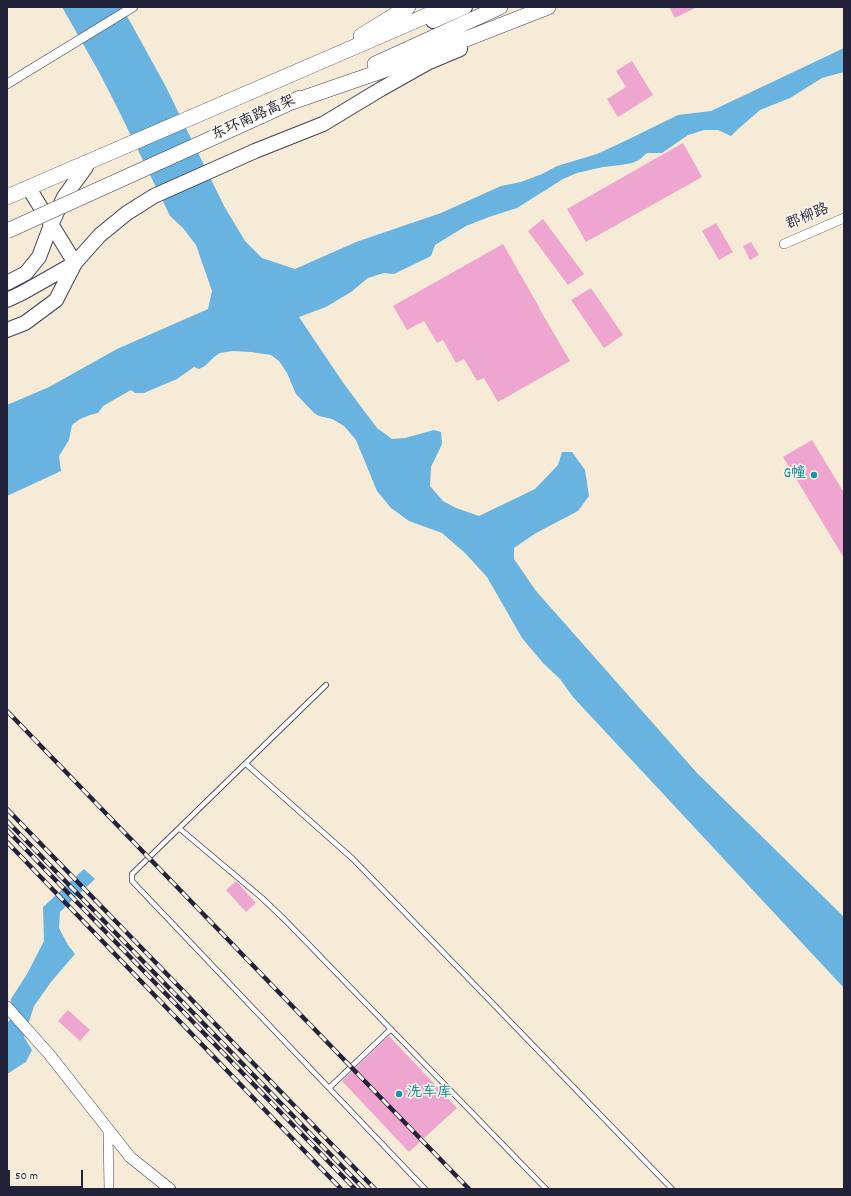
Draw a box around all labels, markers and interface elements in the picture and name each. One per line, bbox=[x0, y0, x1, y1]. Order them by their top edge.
street label: 东环南路高架 bbox=[209, 92, 299, 146]
street label: 郡柳路 bbox=[784, 201, 832, 235]
place label: G幢 bbox=[783, 466, 806, 484]
marker: G幢 bbox=[809, 470, 819, 480]
place label: 洗车库 bbox=[407, 1085, 452, 1103]
marker: 洗车库 bbox=[394, 1089, 404, 1099]
scale bar bbox=[10, 1162, 85, 1188]
text: 50 m bbox=[15, 1168, 38, 1185]

